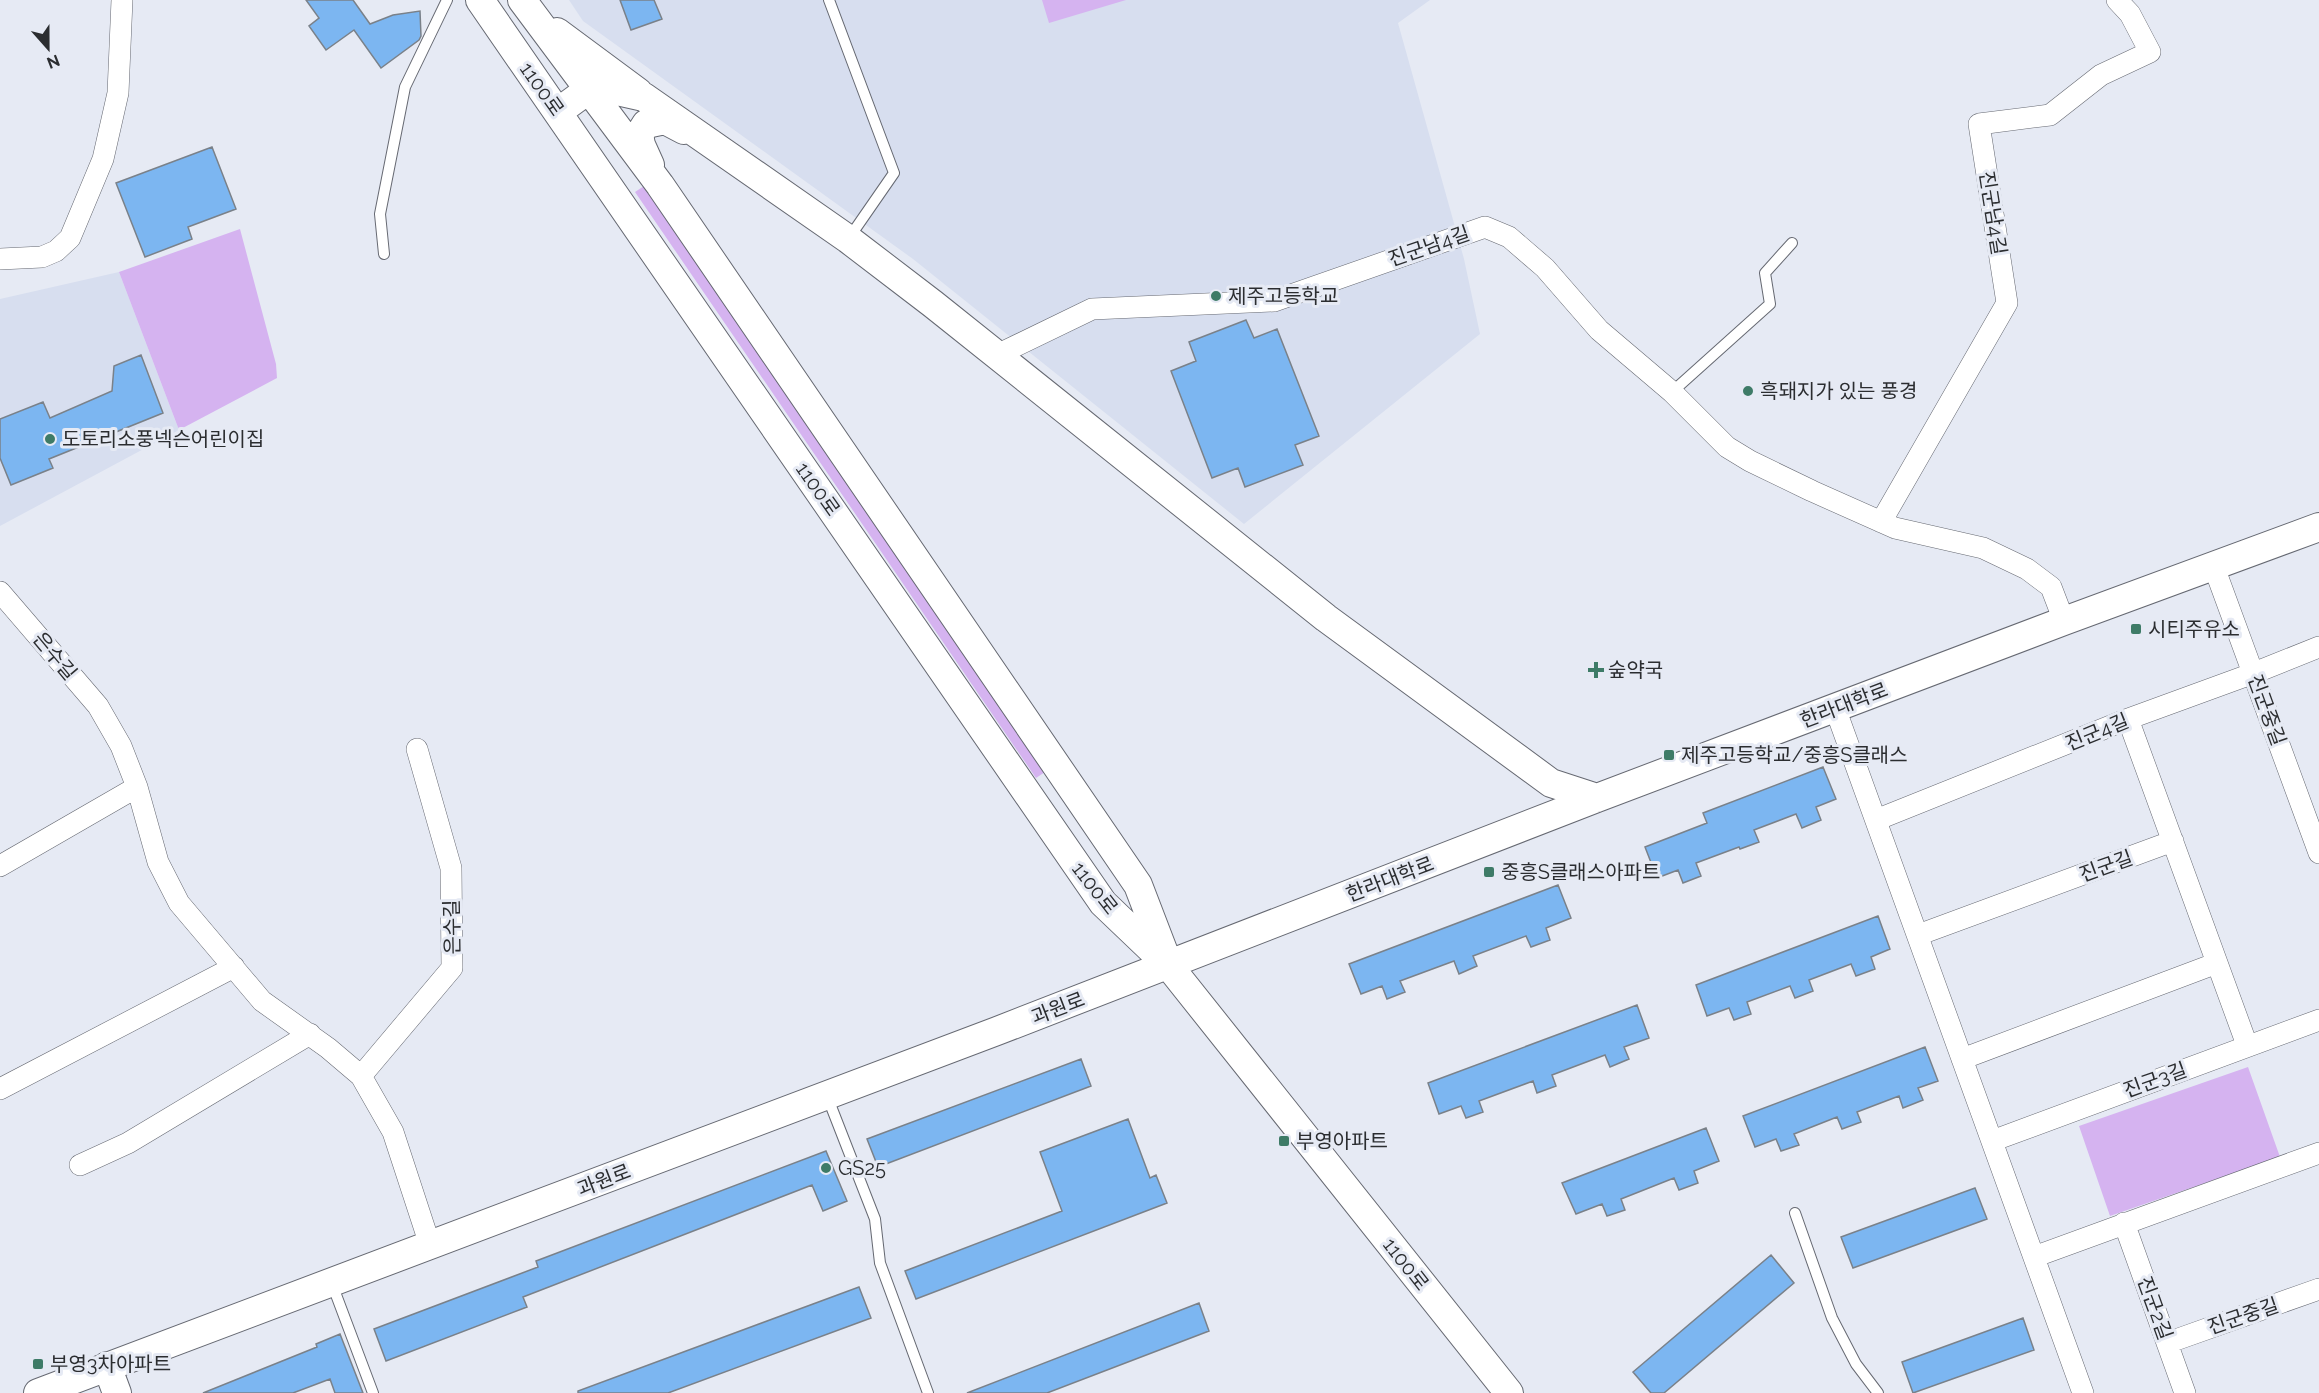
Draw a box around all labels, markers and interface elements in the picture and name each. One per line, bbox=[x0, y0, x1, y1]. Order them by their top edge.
north arrow bbox=[18, 18, 78, 78]
text: N bbox=[44, 50, 62, 73]
street label: 1100로 bbox=[515, 58, 569, 120]
street label: 진군남4길 bbox=[1975, 169, 2011, 257]
street label: 진군남4길 bbox=[1385, 221, 1473, 271]
place label: 제주고등학교 bbox=[1228, 284, 1338, 308]
marker: 제주고등학교 bbox=[1209, 289, 1223, 303]
place label: 흑돼지가 있는 풍경 bbox=[1760, 379, 1917, 403]
marker: 흑돼지가 있는 풍경 bbox=[1741, 384, 1755, 398]
place label: 도토리소풍넥슨어린이집 bbox=[62, 427, 264, 451]
marker: 도토리소풍넥슨어린이집 bbox=[43, 432, 57, 446]
street label: 1100로 bbox=[791, 458, 845, 520]
place label: 시티주유소 bbox=[2148, 617, 2240, 641]
marker: 시티주유소 bbox=[2129, 622, 2143, 636]
street label: 은수길 bbox=[28, 627, 82, 685]
place label: 숲약국 bbox=[1608, 658, 1663, 682]
marker: 숲약국 bbox=[1589, 663, 1603, 677]
street label: 진군중길 bbox=[2243, 671, 2291, 749]
street label: 한라대학로 bbox=[1797, 677, 1891, 733]
street label: 진군4길 bbox=[2062, 708, 2132, 756]
place label: 제주고등학교/중흥S클래스 bbox=[1681, 743, 1908, 767]
marker: 제주고등학교/중흥S클래스 bbox=[1662, 748, 1676, 762]
street label: 진군길 bbox=[2076, 845, 2136, 887]
street label: 한라대학로 bbox=[1343, 851, 1437, 907]
street label: 1100로 bbox=[1067, 857, 1123, 919]
place label: 중흥S클래스아파트 bbox=[1501, 860, 1660, 884]
marker: 중흥S클래스아파트 bbox=[1482, 865, 1496, 879]
street label: 은수길 bbox=[440, 899, 464, 955]
street label: 과원로 bbox=[1028, 987, 1088, 1029]
street label: 진군3길 bbox=[2120, 1057, 2190, 1103]
place label: 부영아파트 bbox=[1296, 1129, 1388, 1153]
marker: 부영아파트 bbox=[1277, 1134, 1291, 1148]
place label: GS25 bbox=[838, 1156, 886, 1180]
street label: 과원로 bbox=[574, 1159, 634, 1201]
marker: GS25 bbox=[819, 1161, 833, 1175]
street label: 1100로 bbox=[1378, 1233, 1434, 1295]
street label: 진군2길 bbox=[2133, 1273, 2177, 1343]
street label: 진군중길 bbox=[2204, 1293, 2282, 1339]
place label: 부영3차아파트 bbox=[50, 1352, 171, 1376]
marker: 부영3차아파트 bbox=[31, 1357, 45, 1371]

